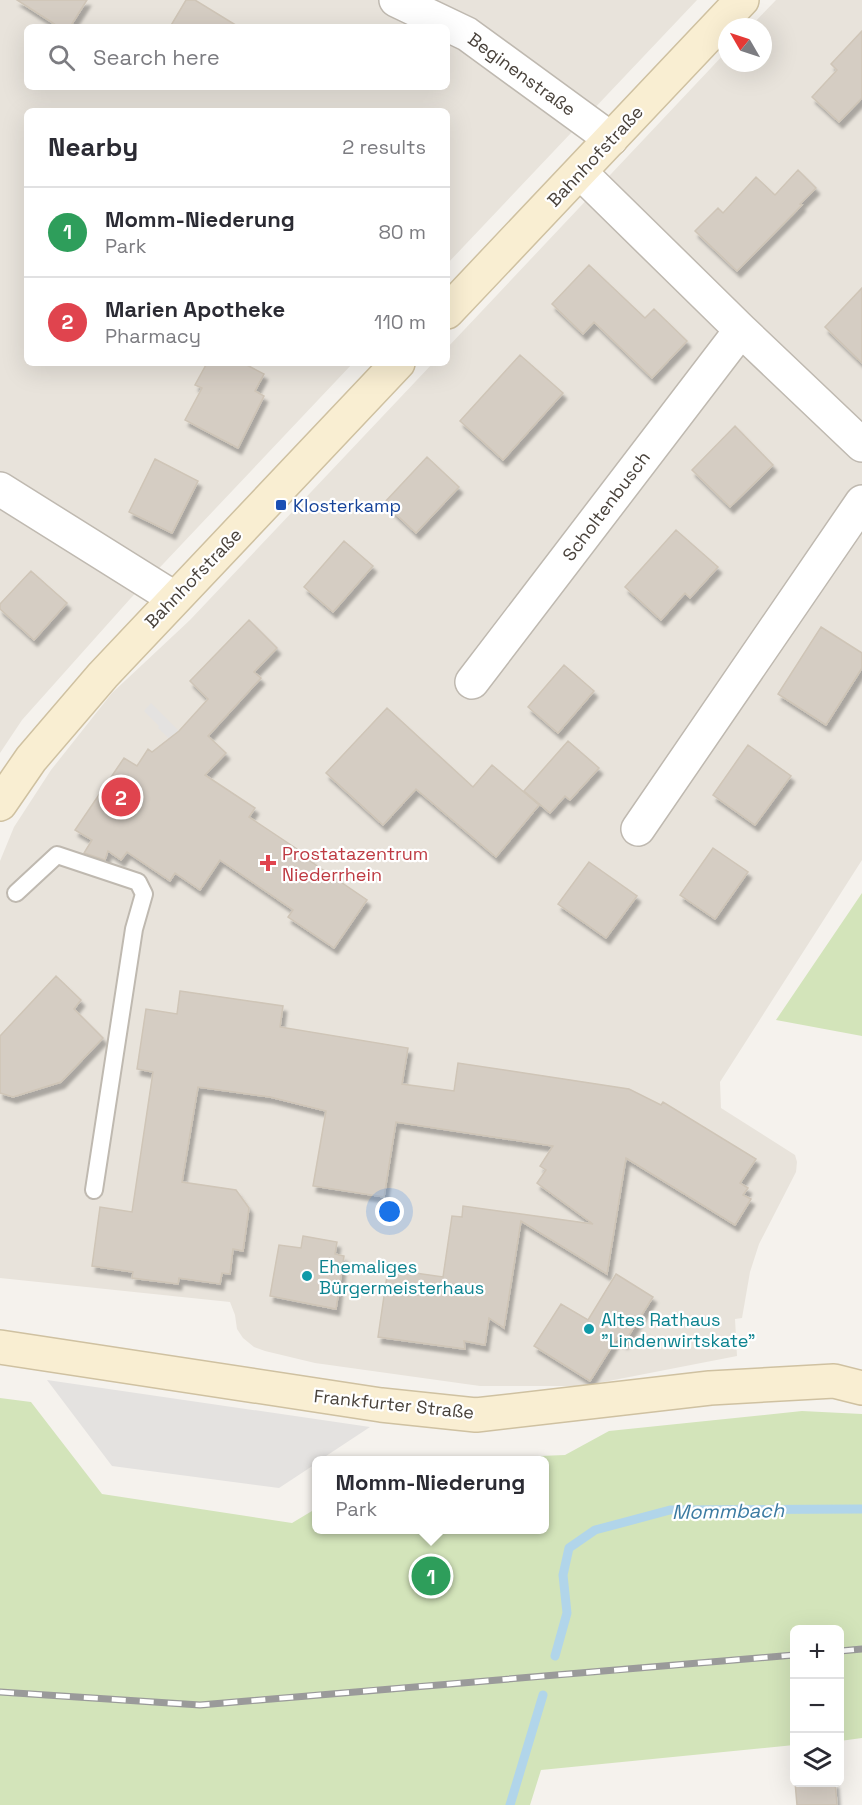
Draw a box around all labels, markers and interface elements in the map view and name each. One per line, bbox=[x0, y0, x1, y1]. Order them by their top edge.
north arrow bbox=[718, 18, 772, 72]
search box bbox=[24, 24, 450, 90]
street label: Beginenstraße bbox=[464, 27, 580, 121]
icon: search bbox=[45, 41, 78, 74]
text: Search here bbox=[93, 43, 220, 71]
street label: Bahnhofstraße bbox=[542, 101, 648, 211]
text: Nearby bbox=[48, 130, 138, 164]
text: 2 results bbox=[342, 134, 426, 160]
text: Momm-Niederung bbox=[105, 205, 295, 233]
text: 1 bbox=[63, 219, 72, 245]
text: 80 m bbox=[378, 219, 426, 245]
text: Park bbox=[105, 233, 147, 259]
text: Marien Apotheke bbox=[105, 295, 285, 323]
text: 2 bbox=[62, 309, 73, 335]
text: 110 m bbox=[374, 309, 426, 335]
text: Pharmacy bbox=[105, 323, 201, 349]
street label: Scholtenbusch bbox=[557, 446, 655, 566]
place label: Klosterkamp bbox=[293, 494, 401, 517]
marker: Klosterkamp bbox=[274, 498, 288, 512]
street label: Bahnhofstraße bbox=[139, 523, 247, 633]
pin: 2 bbox=[102, 774, 140, 820]
place label: Prostatazentrum Niederrhein bbox=[282, 842, 428, 886]
marker: Prostatazentrum Niederrhein bbox=[259, 854, 277, 872]
your location bbox=[375, 1197, 404, 1226]
place label: Ehemaliges Bürgermeisterhaus bbox=[319, 1255, 484, 1299]
marker: Ehemaliges Bürgermeisterhaus bbox=[300, 1269, 314, 1283]
place label: Altes Rathaus "Lindenwirtskate" bbox=[601, 1308, 755, 1352]
marker: Altes Rathaus "Lindenwirtskate" bbox=[582, 1322, 596, 1336]
street label: Frankfurter Straße bbox=[313, 1384, 475, 1424]
popup bbox=[312, 1456, 549, 1534]
text: Momm-Niederung bbox=[336, 1468, 525, 1496]
text: Park bbox=[336, 1496, 377, 1522]
water label: Mommbach bbox=[672, 1497, 785, 1525]
pin: 1 bbox=[412, 1554, 450, 1598]
map controls bbox=[790, 1625, 844, 1787]
button: + bbox=[790, 1625, 844, 1679]
button: − bbox=[790, 1679, 844, 1733]
button: layers bbox=[790, 1733, 844, 1787]

